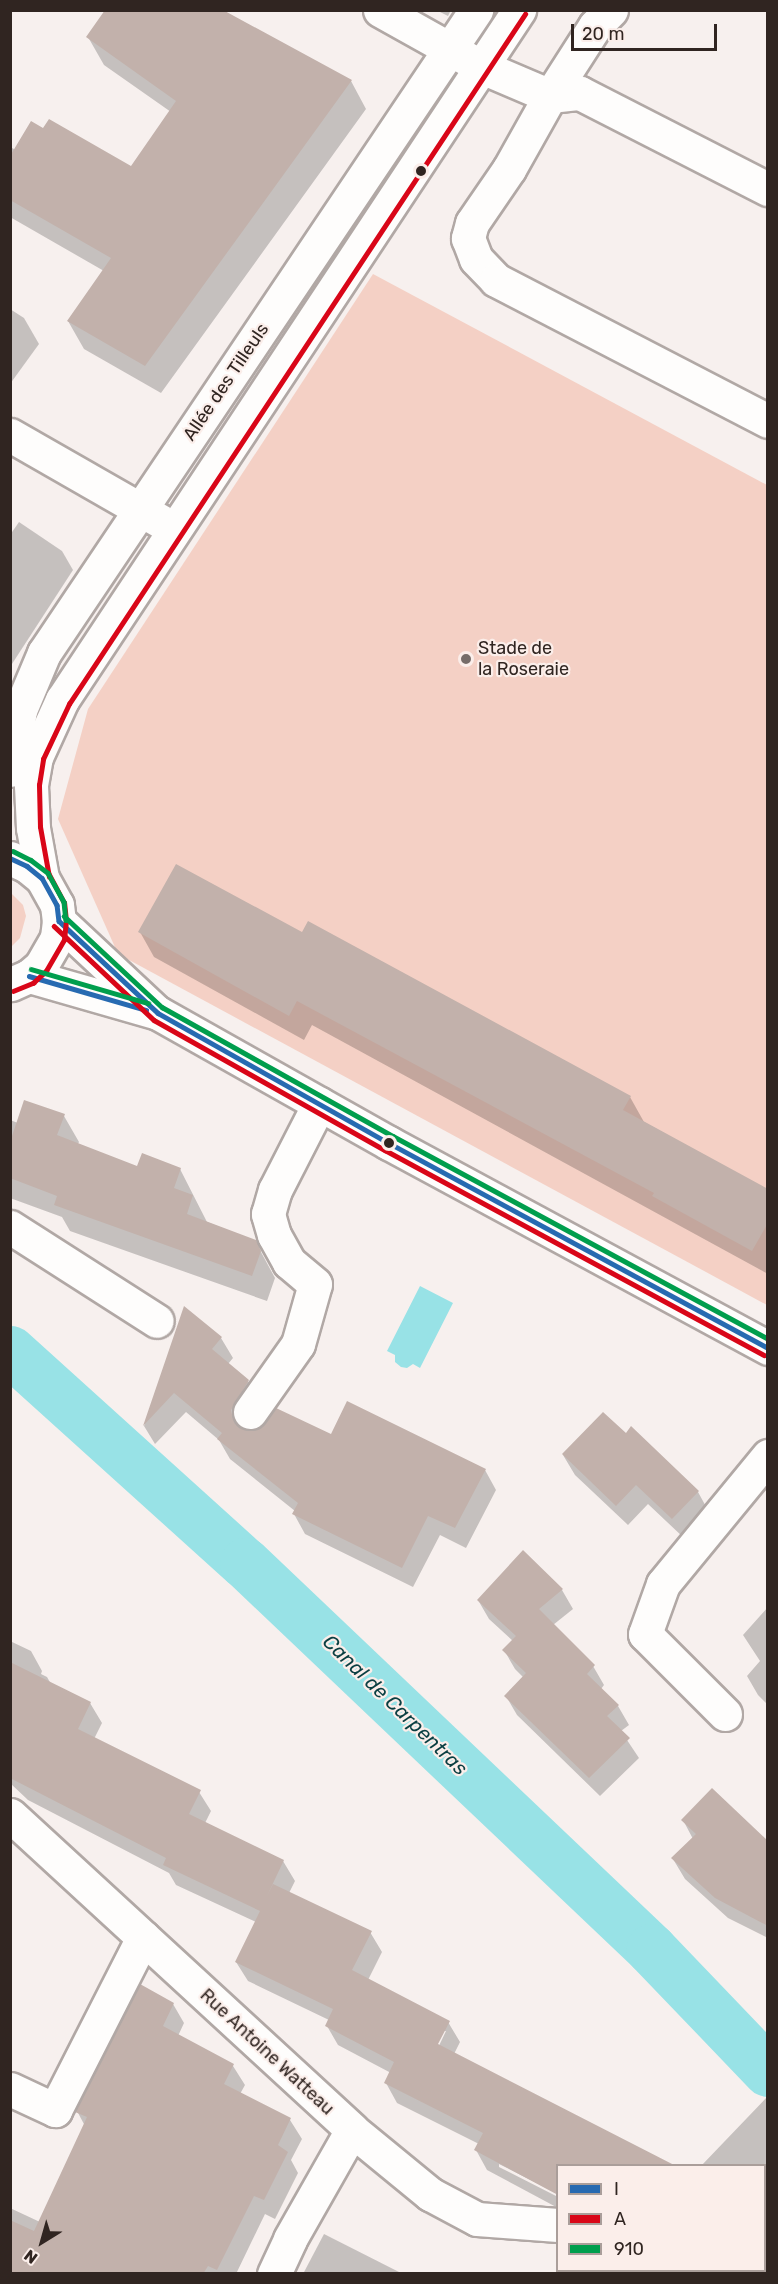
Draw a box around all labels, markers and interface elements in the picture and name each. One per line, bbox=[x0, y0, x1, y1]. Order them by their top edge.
scale bar bbox=[574, 12, 720, 50]
text: 20 m bbox=[582, 23, 624, 45]
unlabelled marker bbox=[415, 165, 427, 177]
street label: Allée des Tilleuls bbox=[179, 319, 273, 445]
place label: Stade de la Roseraie bbox=[478, 638, 569, 680]
marker: Stade de la Roseraie bbox=[459, 652, 473, 666]
unlabelled marker bbox=[383, 1137, 395, 1149]
water label: Canal de Carpentras bbox=[318, 1630, 472, 1780]
street label: Rue Antoine Watteau bbox=[195, 1984, 339, 2120]
legend bbox=[556, 2164, 766, 2272]
text: I bbox=[614, 2178, 619, 2200]
text: A bbox=[614, 2208, 626, 2230]
north arrow bbox=[12, 2212, 72, 2272]
text: 910 bbox=[614, 2238, 644, 2260]
text: N bbox=[21, 2246, 41, 2268]

